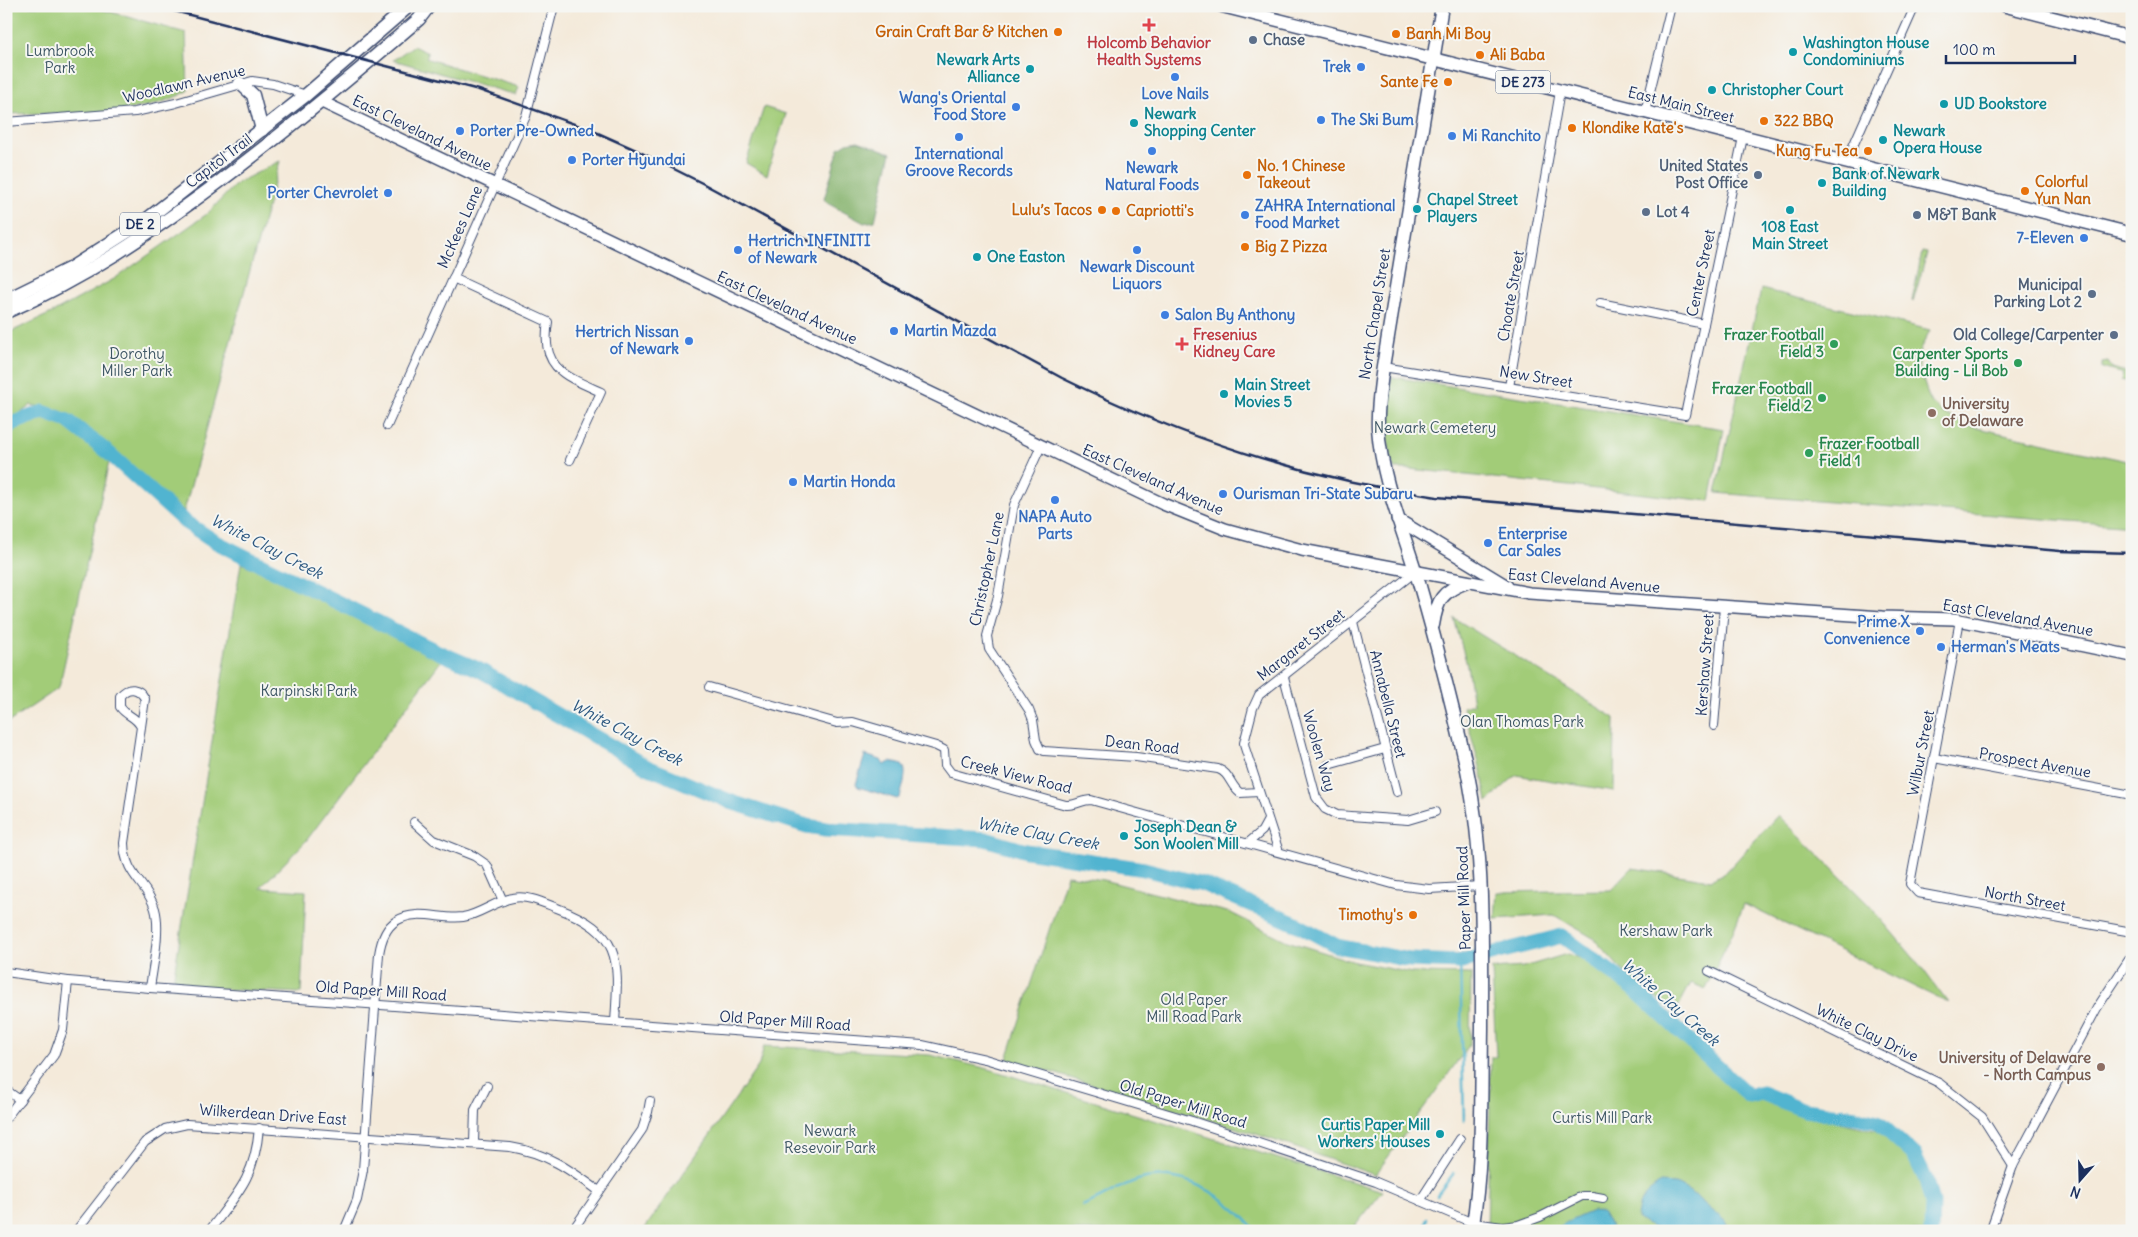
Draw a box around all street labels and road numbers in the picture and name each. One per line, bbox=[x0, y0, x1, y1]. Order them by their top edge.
street label: Woodlawn Avenue bbox=[121, 60, 247, 107]
road number: DE 273 bbox=[1496, 70, 1550, 94]
street label: East Main Street bbox=[1626, 82, 1736, 127]
street label: East Cleveland Avenue bbox=[349, 91, 495, 175]
street label: Capitol Trail bbox=[182, 129, 256, 192]
street label: McKees Lane bbox=[433, 182, 486, 271]
road number: DE 2 bbox=[120, 212, 160, 235]
street label: Center Street bbox=[1682, 227, 1719, 318]
street label: North Chapel Street bbox=[1355, 247, 1394, 381]
street label: Choate Street bbox=[1493, 249, 1528, 343]
street label: East Cleveland Avenue bbox=[714, 267, 860, 348]
street label: New Street bbox=[1498, 361, 1574, 392]
street label: East Cleveland Avenue bbox=[1080, 440, 1227, 519]
street label: Christopher Lane bbox=[965, 510, 1008, 628]
street label: East Cleveland Avenue bbox=[1507, 564, 1661, 597]
street label: East Cleveland Avenue bbox=[1941, 595, 2095, 640]
street label: Margaret Street bbox=[1253, 605, 1348, 685]
street label: Kershaw Street bbox=[1691, 613, 1718, 717]
street label: Annabella Street bbox=[1366, 648, 1411, 760]
street label: Woolen Way bbox=[1299, 708, 1340, 794]
street label: Wilbur Street bbox=[1903, 708, 1938, 797]
street label: Dean Road bbox=[1104, 731, 1180, 758]
street label: Prospect Avenue bbox=[1978, 743, 2093, 782]
street label: Creek View Road bbox=[958, 751, 1074, 798]
street label: Paper Mill Road bbox=[1452, 845, 1475, 951]
street label: North Street bbox=[1983, 882, 2067, 915]
street label: Old Paper Mill Road bbox=[315, 976, 448, 1005]
street label: White Clay Drive bbox=[1813, 1000, 1921, 1066]
street label: Old Paper Mill Road bbox=[719, 1006, 852, 1035]
street label: Old Paper Mill Road bbox=[1117, 1075, 1249, 1132]
street label: Wilkerdean Drive East bbox=[199, 1100, 347, 1129]

